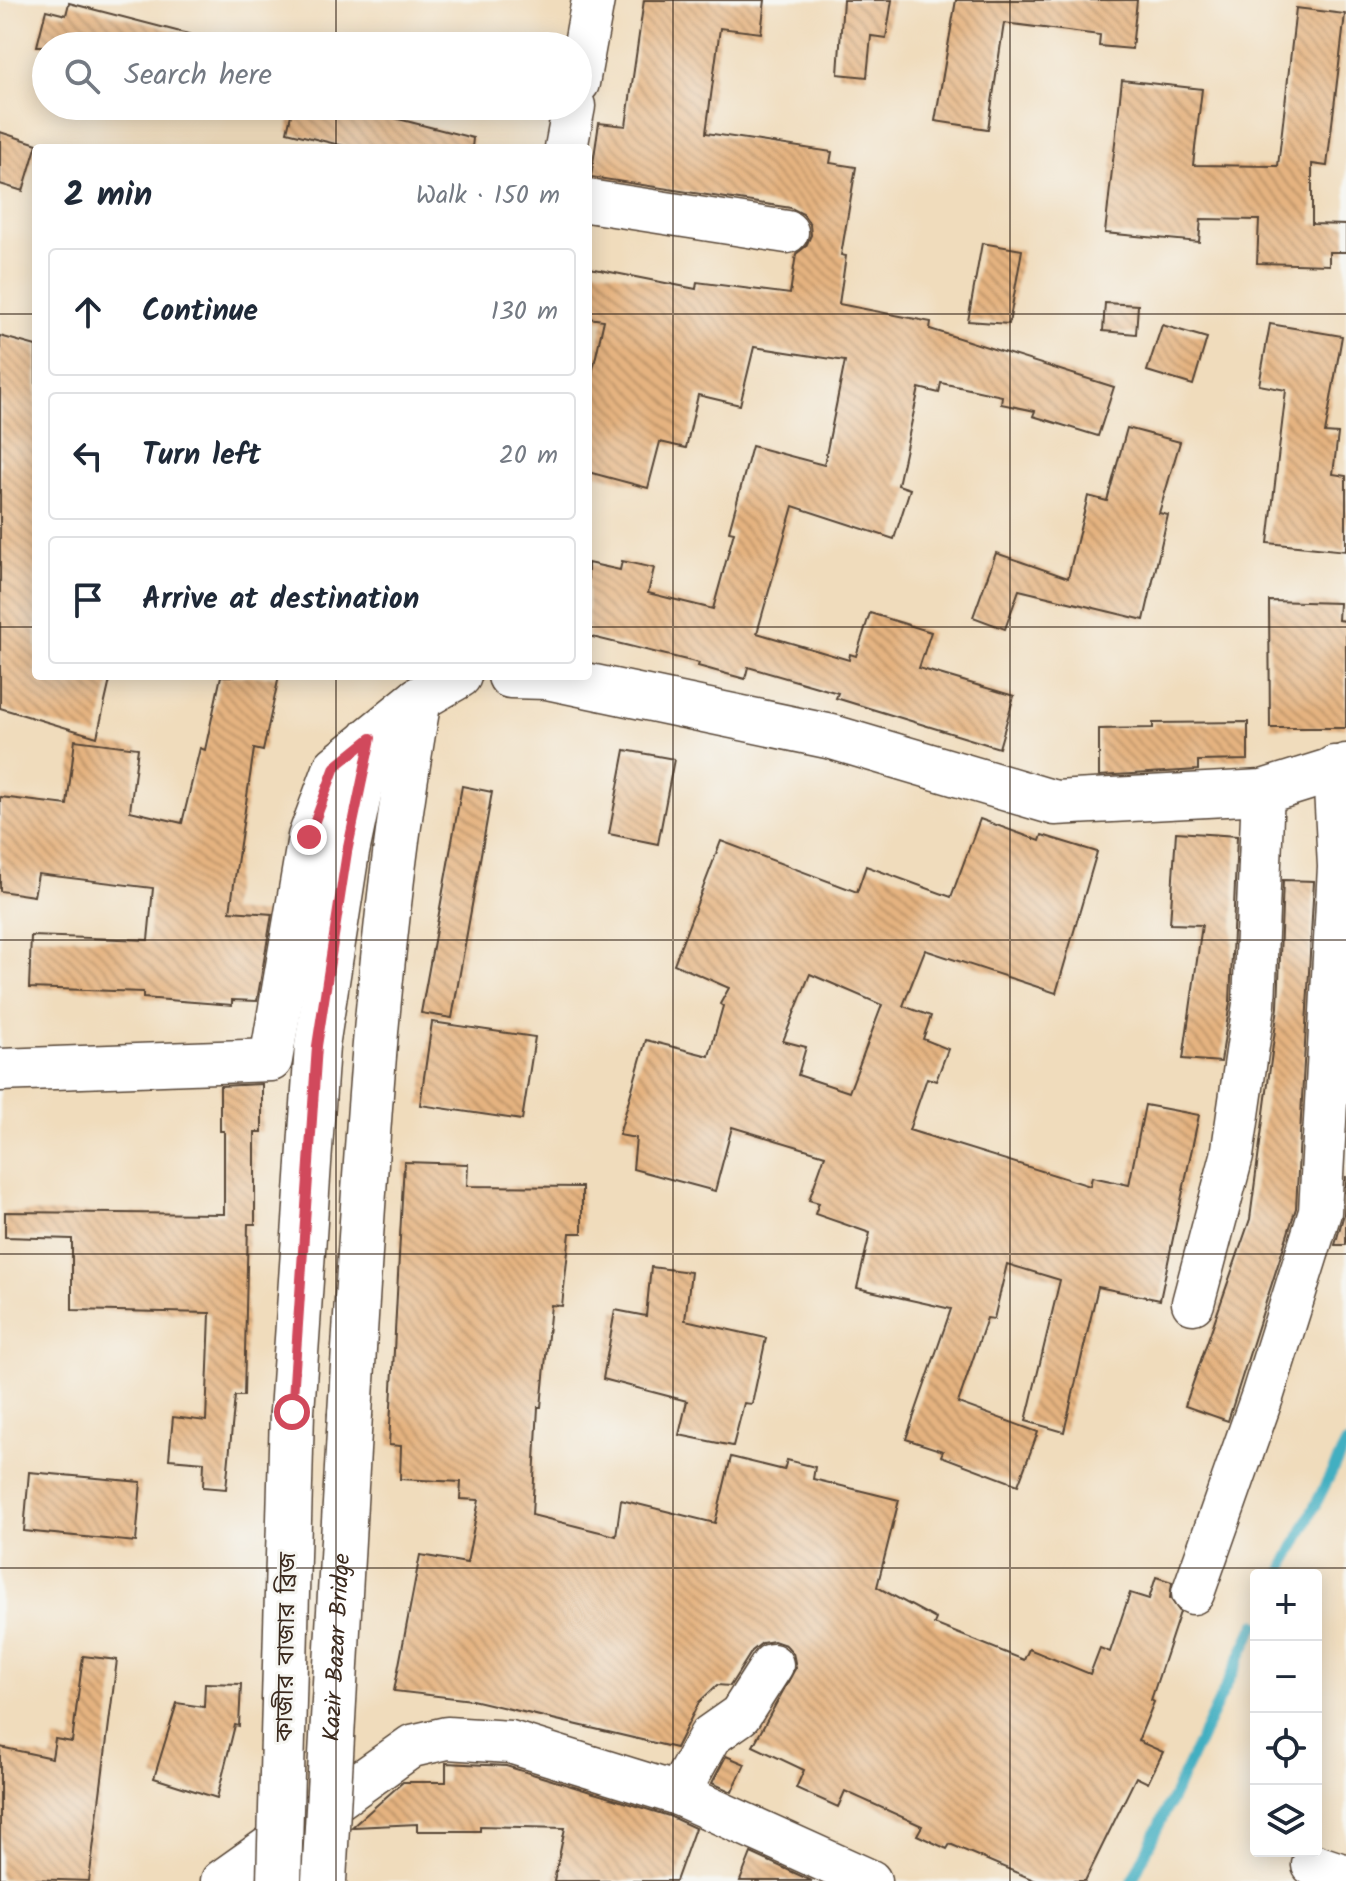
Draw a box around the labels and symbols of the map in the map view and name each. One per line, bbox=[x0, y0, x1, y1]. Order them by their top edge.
route end bbox=[291, 819, 327, 855]
route start bbox=[274, 1394, 310, 1430]
street label: কাজীর বাজার ব্রিজ bbox=[266, 1552, 308, 1743]
street label: Kazir Bazar Bridge bbox=[312, 1552, 362, 1743]

